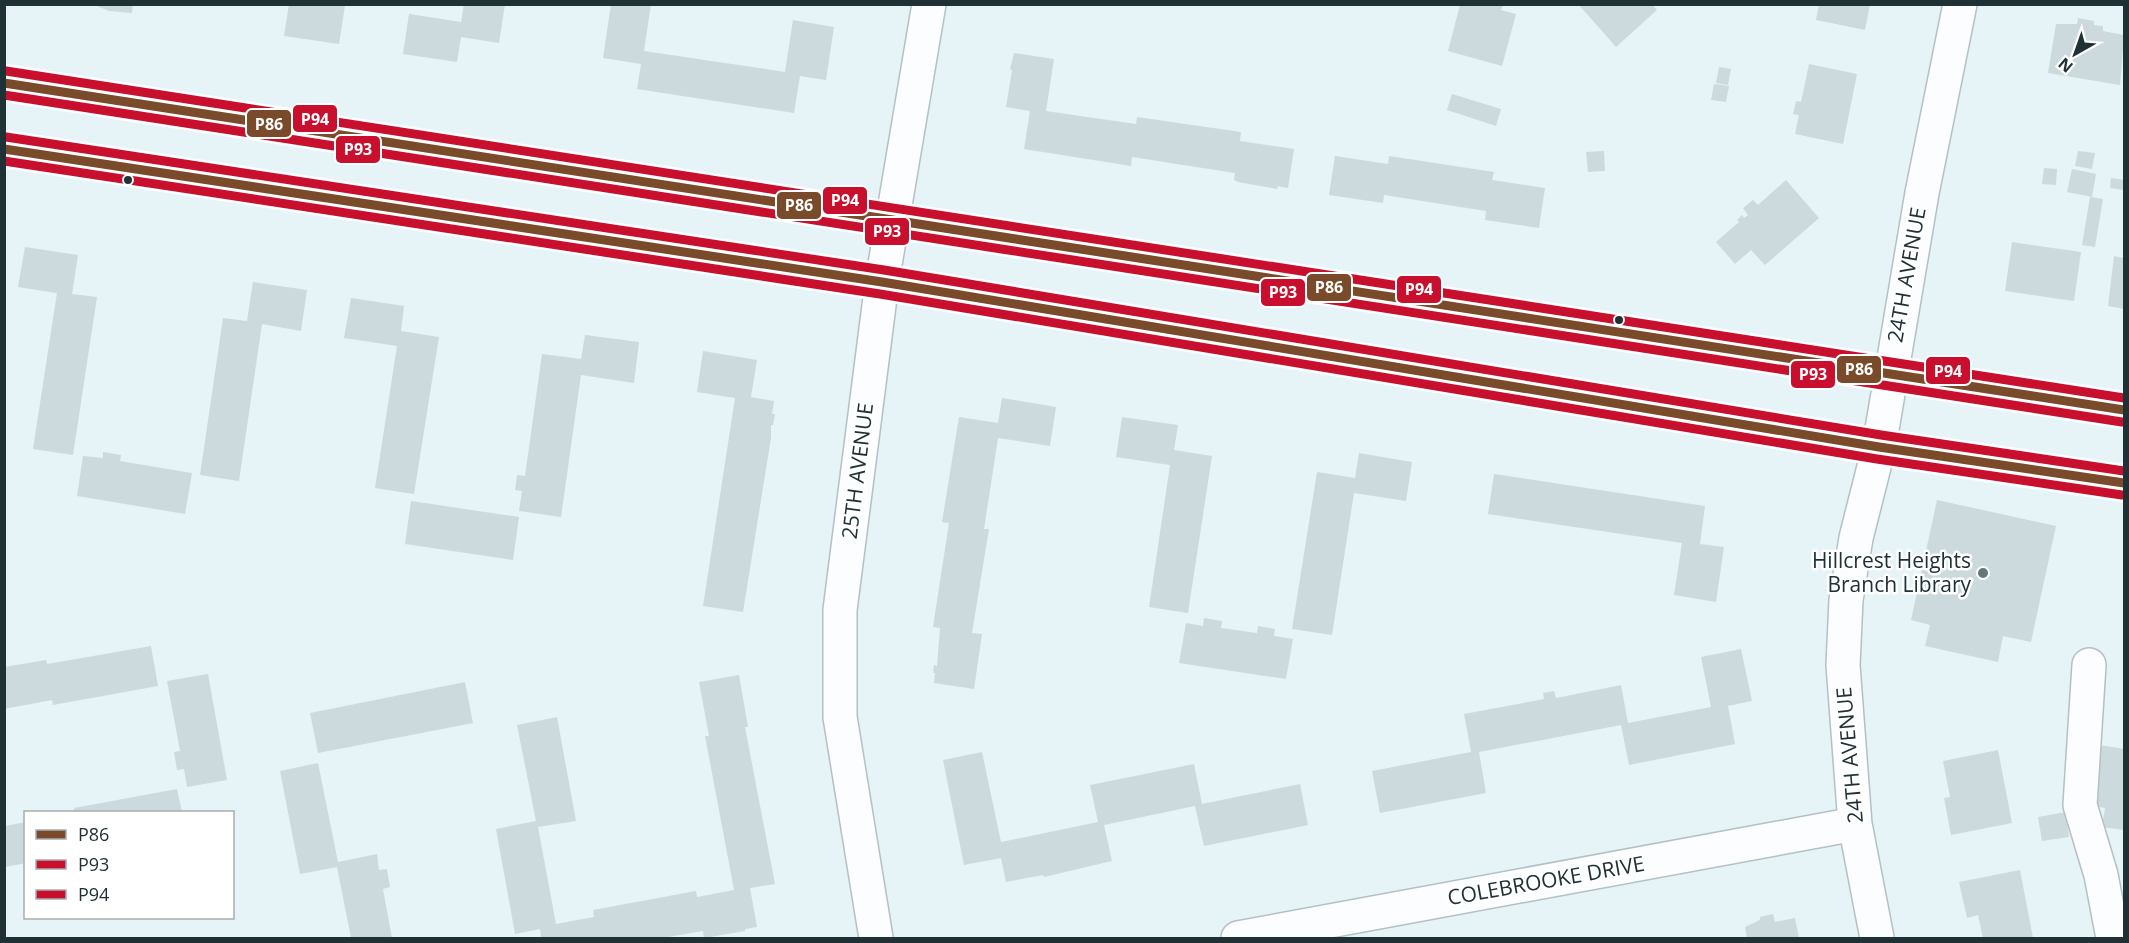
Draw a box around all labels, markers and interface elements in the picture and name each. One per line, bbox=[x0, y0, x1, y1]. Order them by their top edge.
north arrow bbox=[2045, 24, 2105, 84]
text: N bbox=[2053, 53, 2077, 78]
line badge: P94 bbox=[292, 104, 338, 133]
text: P94 bbox=[301, 108, 329, 130]
line badge: P86 bbox=[246, 109, 292, 138]
text: P86 bbox=[255, 113, 283, 135]
line badge: P93 bbox=[335, 135, 381, 164]
text: P93 bbox=[344, 138, 372, 160]
unlabelled marker bbox=[122, 174, 134, 186]
line badge: P94 bbox=[822, 186, 868, 215]
text: P94 bbox=[831, 189, 859, 211]
line badge: P86 bbox=[776, 191, 822, 220]
text: P86 bbox=[785, 194, 813, 216]
street label: 24TH AVENUE bbox=[1880, 205, 1932, 345]
line badge: P93 bbox=[864, 217, 910, 246]
text: P93 bbox=[873, 220, 901, 242]
line badge: P86 bbox=[1306, 273, 1352, 302]
line badge: P94 bbox=[1396, 275, 1442, 304]
text: P86 bbox=[1315, 276, 1343, 298]
line badge: P93 bbox=[1260, 278, 1306, 307]
text: P94 bbox=[1405, 278, 1433, 300]
text: P93 bbox=[1269, 281, 1297, 303]
unlabelled marker bbox=[1613, 314, 1625, 326]
line badge: P86 bbox=[1836, 355, 1882, 384]
line badge: P94 bbox=[1925, 356, 1971, 385]
text: P86 bbox=[1845, 358, 1873, 380]
line badge: P93 bbox=[1790, 360, 1836, 389]
text: P94 bbox=[1934, 360, 1962, 382]
text: P93 bbox=[1799, 363, 1827, 385]
street label: 25TH AVENUE bbox=[835, 401, 879, 540]
place label: Hillcrest Heights Branch Library bbox=[1812, 546, 1971, 598]
marker: Hillcrest Heights Branch Library bbox=[1976, 566, 1990, 580]
street label: 24TH AVENUE bbox=[1829, 686, 1869, 824]
legend bbox=[24, 811, 234, 919]
text: P86 bbox=[78, 822, 109, 846]
street label: COLEBROOKE DRIVE bbox=[1445, 849, 1647, 911]
text: P93 bbox=[78, 852, 109, 876]
text: P94 bbox=[78, 882, 109, 906]

